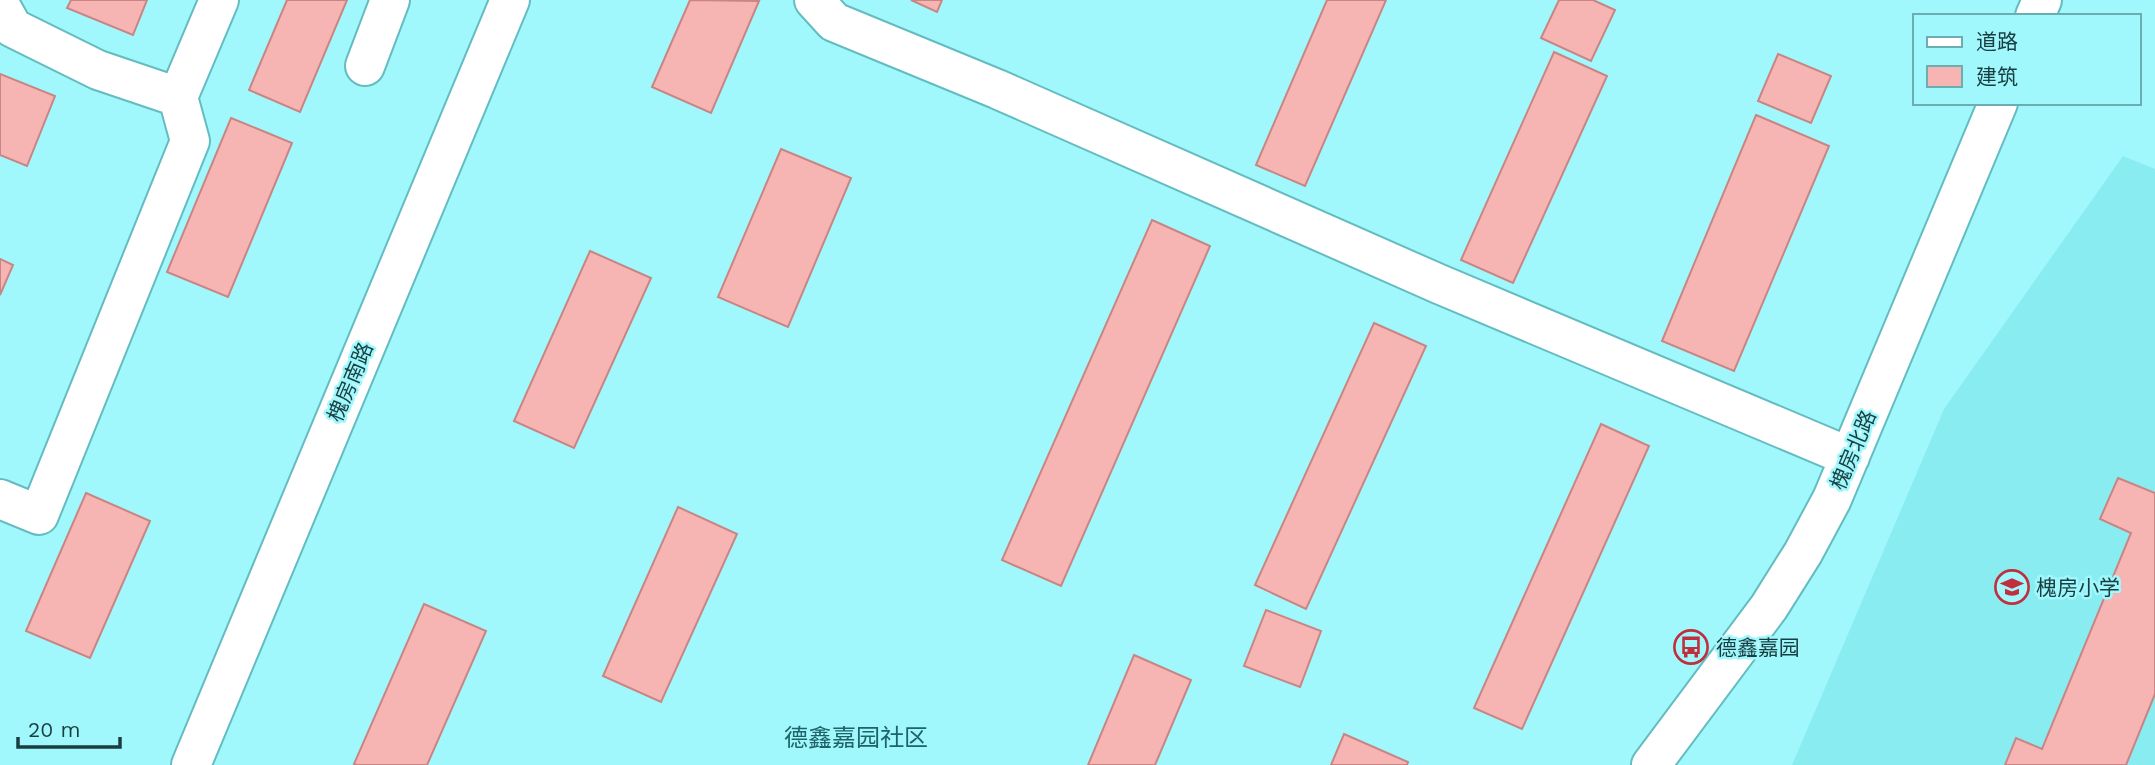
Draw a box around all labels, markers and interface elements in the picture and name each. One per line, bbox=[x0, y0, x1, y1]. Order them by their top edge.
legend bbox=[1913, 14, 2141, 105]
text: 道路 bbox=[1976, 29, 2018, 54]
text: 建筑 bbox=[1976, 64, 2018, 89]
street label: 槐房南路 bbox=[322, 338, 378, 426]
street label: 槐房北路 bbox=[1825, 406, 1881, 494]
school or university icon: 槐房小学 bbox=[1993, 568, 2031, 606]
place label: 槐房小学 bbox=[2036, 575, 2120, 600]
bus stop icon: 德鑫嘉园 bbox=[1672, 628, 1710, 666]
place label: 德鑫嘉园 bbox=[1716, 635, 1800, 660]
scale bar bbox=[18, 706, 119, 750]
text: 20 m bbox=[28, 717, 80, 742]
district label: 德鑫嘉园社区 bbox=[784, 724, 928, 752]

